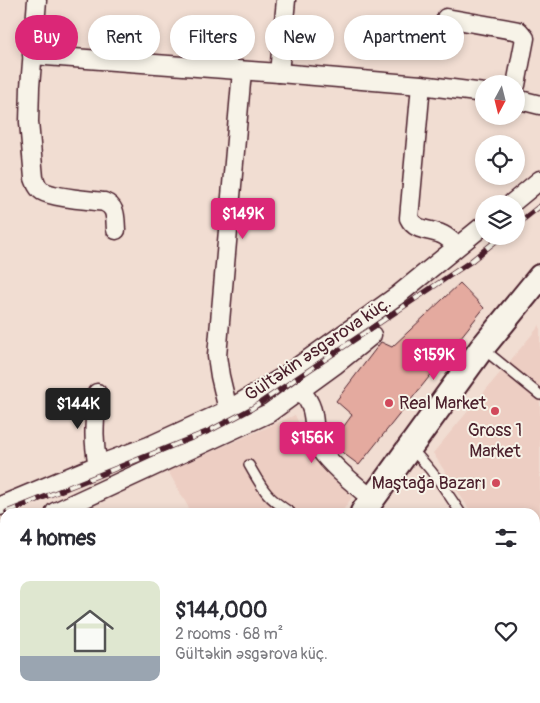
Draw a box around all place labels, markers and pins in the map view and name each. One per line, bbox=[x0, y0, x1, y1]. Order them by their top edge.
pin: $149K bbox=[208, 198, 278, 240]
pin: $159K bbox=[399, 338, 469, 381]
pin: $144K bbox=[43, 388, 113, 430]
place label: Real Market bbox=[399, 392, 487, 415]
marker: Real Market bbox=[383, 397, 395, 409]
marker: Gross 1 Market bbox=[489, 405, 501, 417]
place label: Gross 1 Market bbox=[468, 419, 522, 463]
pin: $156K bbox=[277, 422, 347, 464]
place label: Maştağa Bazarı bbox=[372, 472, 486, 495]
marker: Maştağa Bazarı bbox=[490, 477, 502, 489]

